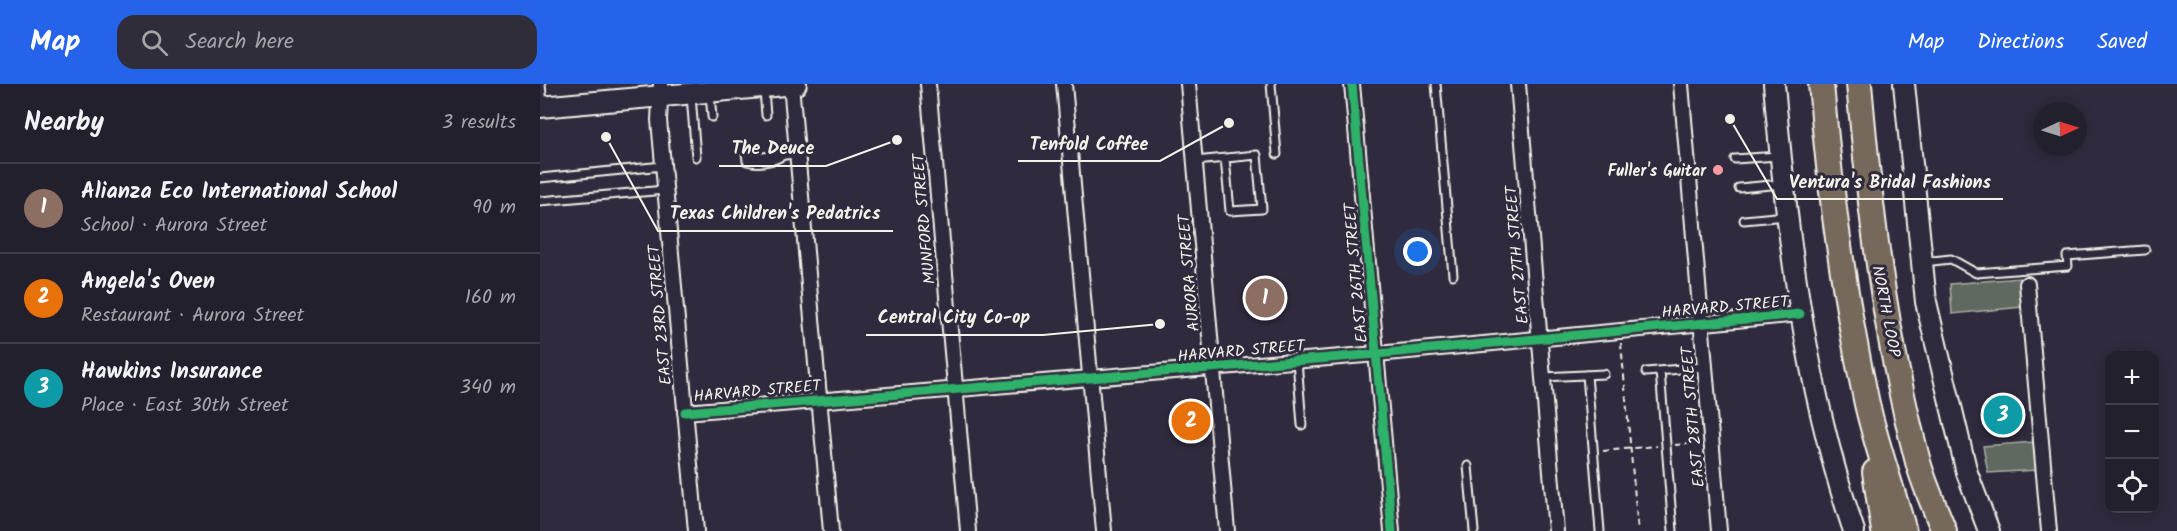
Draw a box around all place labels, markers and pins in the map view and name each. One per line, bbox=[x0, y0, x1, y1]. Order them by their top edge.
callout: Tenfold Coffee bbox=[1018, 125, 1160, 161]
callout: The Deuce bbox=[719, 130, 826, 166]
place label: Fuller's Guitar bbox=[1608, 159, 1707, 184]
marker: Fuller's Guitar bbox=[1711, 163, 1725, 177]
callout: Ventura's Bridal Fashions bbox=[1777, 163, 2003, 199]
callout: Texas Children's Pedatrics bbox=[658, 195, 893, 231]
pin: 1 bbox=[1246, 276, 1284, 320]
callout: Central City Co-op bbox=[866, 299, 1043, 335]
pin: 3 bbox=[1984, 392, 2022, 438]
pin: 2 bbox=[1172, 398, 1210, 444]

